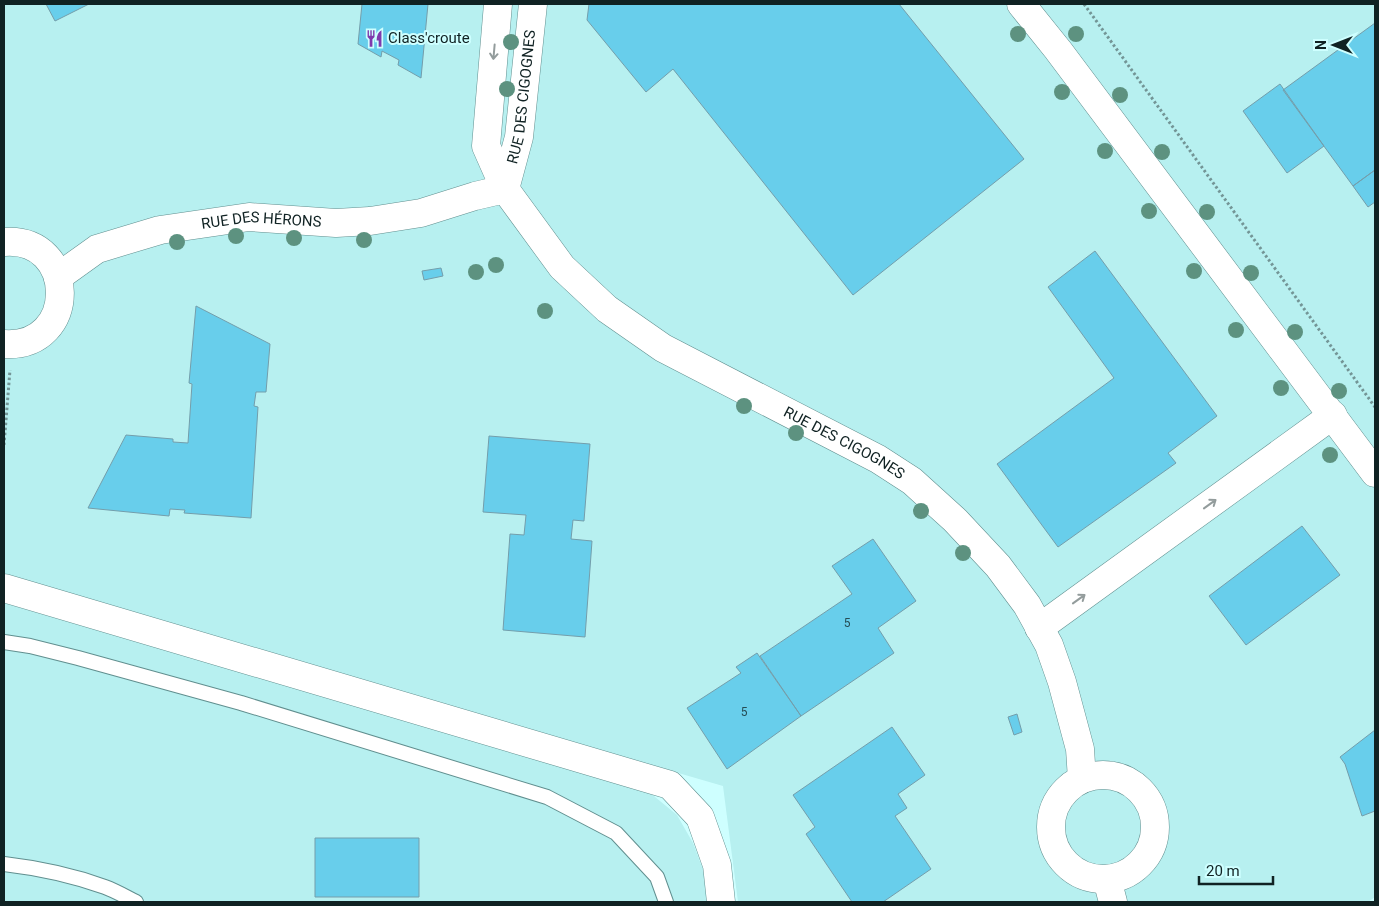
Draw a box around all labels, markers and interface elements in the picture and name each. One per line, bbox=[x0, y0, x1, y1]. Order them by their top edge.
north arrow bbox=[1309, 20, 1359, 70]
restaurant icon: Class'croute bbox=[364, 28, 384, 48]
place label: Class'croute bbox=[388, 29, 470, 47]
street label: RUE DES CIGOGNES bbox=[503, 29, 539, 166]
text: N bbox=[1313, 40, 1329, 50]
one-way arrow bbox=[489, 44, 499, 60]
street label: RUE DES HÉRONS bbox=[200, 208, 322, 233]
street label: RUE DES CIGOGNES bbox=[781, 403, 908, 483]
one-way arrow bbox=[1203, 499, 1217, 509]
one-way arrow bbox=[1072, 594, 1086, 604]
house number: 5 bbox=[844, 616, 851, 630]
house number: 5 bbox=[741, 705, 748, 719]
scale bar bbox=[1199, 854, 1273, 886]
text: 20 m bbox=[1206, 862, 1240, 880]

